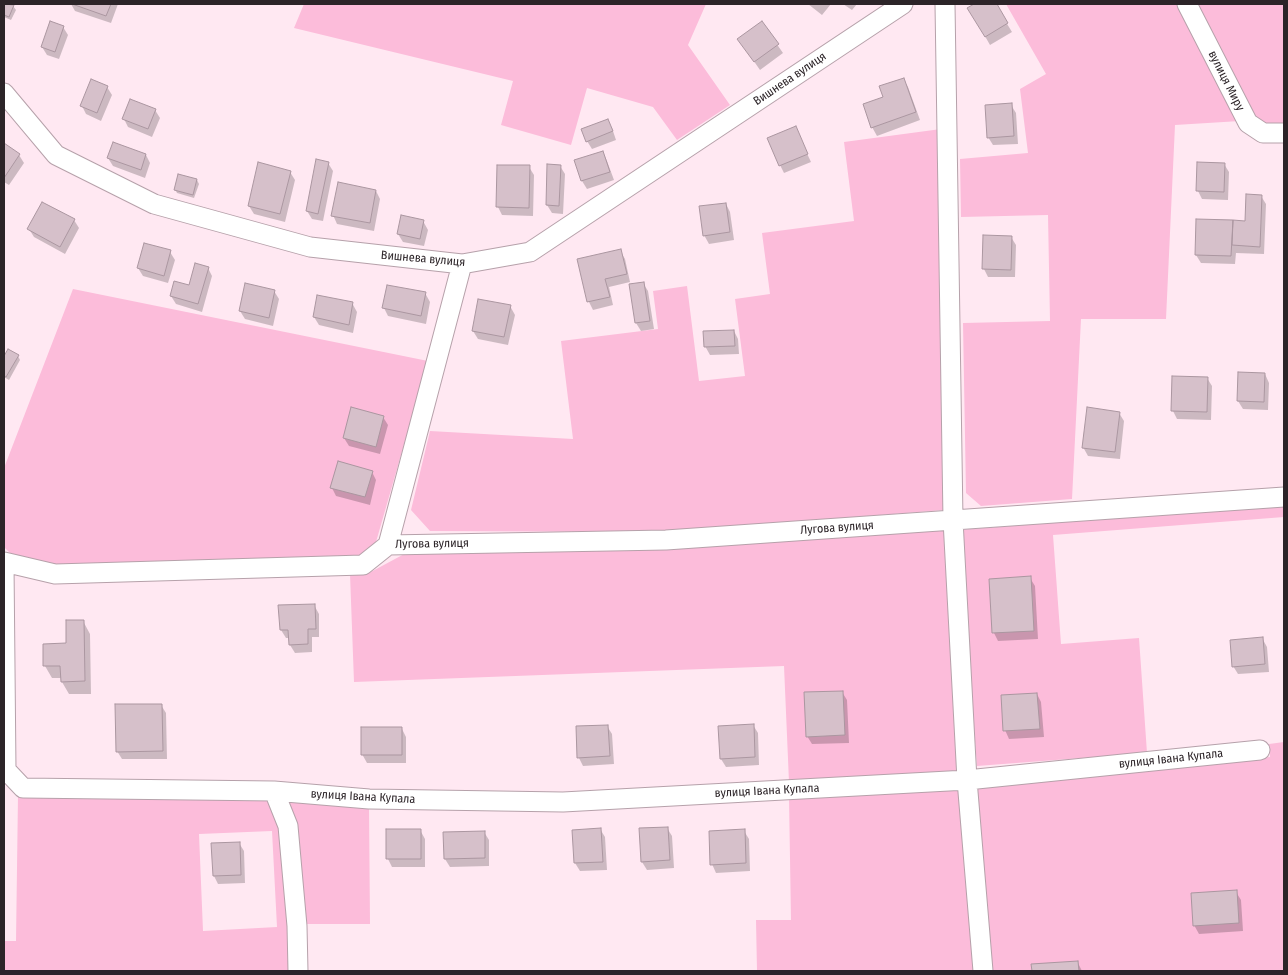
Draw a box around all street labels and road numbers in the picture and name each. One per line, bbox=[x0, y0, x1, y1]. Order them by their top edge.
street label: Вишнева вулиця bbox=[751, 49, 829, 109]
street label: вулиця Миру bbox=[1205, 49, 1247, 113]
street label: Вишнева вулиця bbox=[380, 248, 466, 270]
street label: Лугова вулиця bbox=[800, 518, 874, 538]
street label: Лугова вулиця bbox=[395, 536, 469, 552]
street label: вулиця Івана Купала bbox=[1118, 746, 1224, 772]
street label: вулиця Івана Купала bbox=[714, 781, 820, 801]
street label: вулиця Івана Купала bbox=[310, 787, 416, 807]

